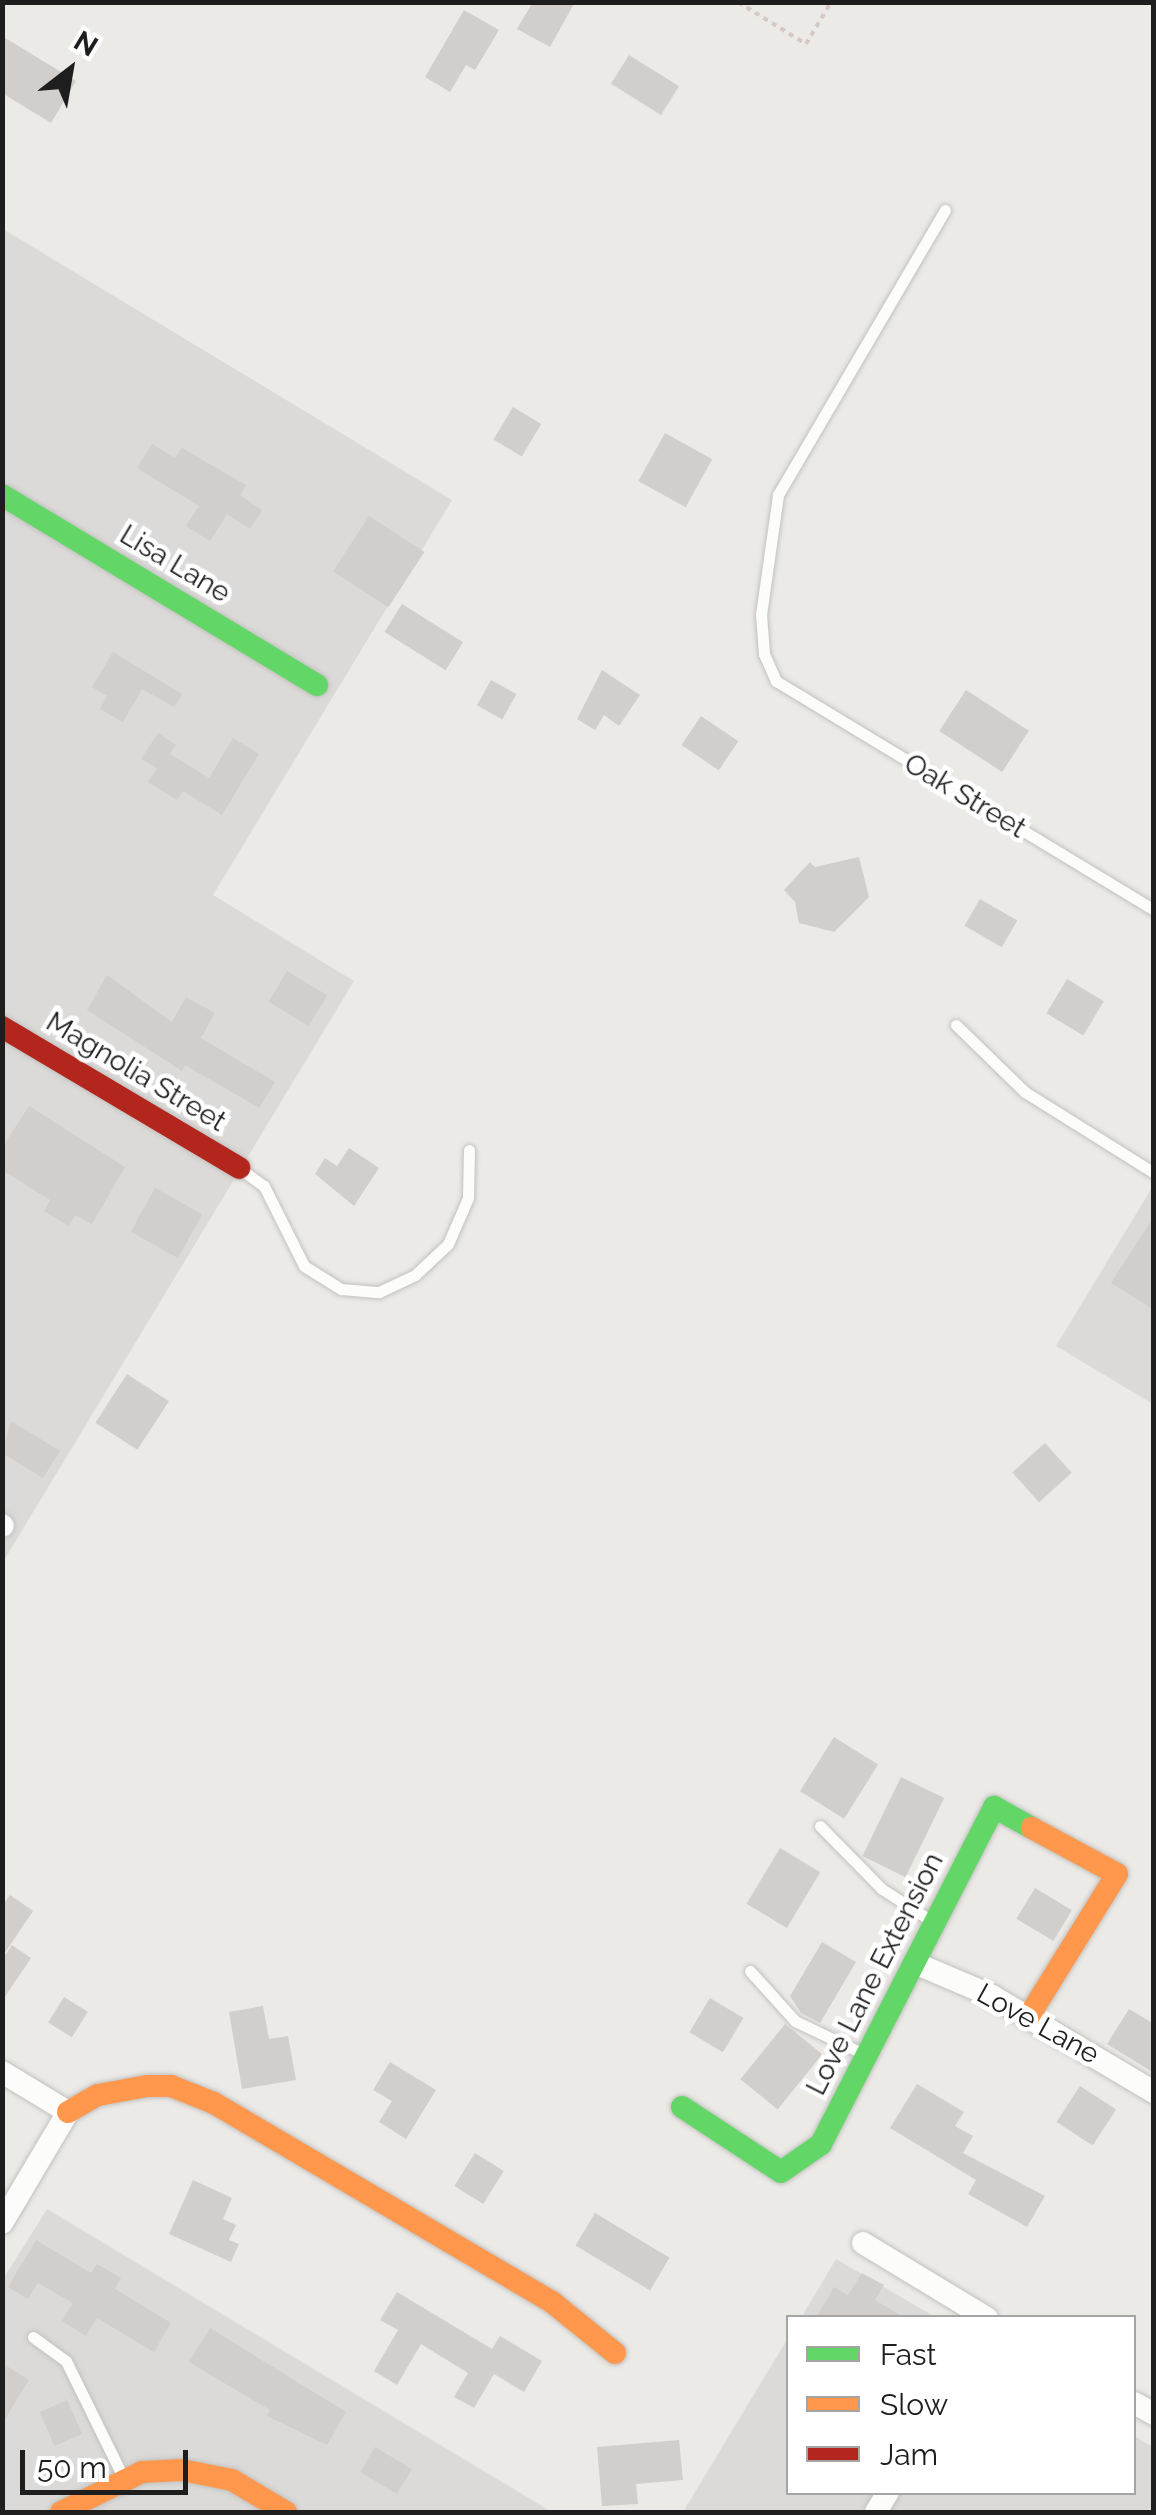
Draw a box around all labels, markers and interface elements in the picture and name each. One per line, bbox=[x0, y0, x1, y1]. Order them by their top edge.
north arrow bbox=[20, 20, 120, 120]
text: N bbox=[68, 24, 103, 64]
street label: Lisa Lane bbox=[114, 518, 236, 610]
street label: Oak Street bbox=[898, 747, 1032, 845]
street label: Magnolia Street bbox=[40, 1005, 232, 1139]
street label: Love Lane Extension bbox=[799, 1847, 951, 2101]
street label: Love Lane bbox=[971, 1977, 1105, 2071]
legend bbox=[786, 2315, 1136, 2495]
text: Fast bbox=[880, 2337, 937, 2372]
text: Slow bbox=[880, 2387, 948, 2422]
scale bar bbox=[25, 2430, 192, 2492]
text: Jam bbox=[880, 2437, 938, 2472]
text: 50 m bbox=[37, 2450, 107, 2485]

